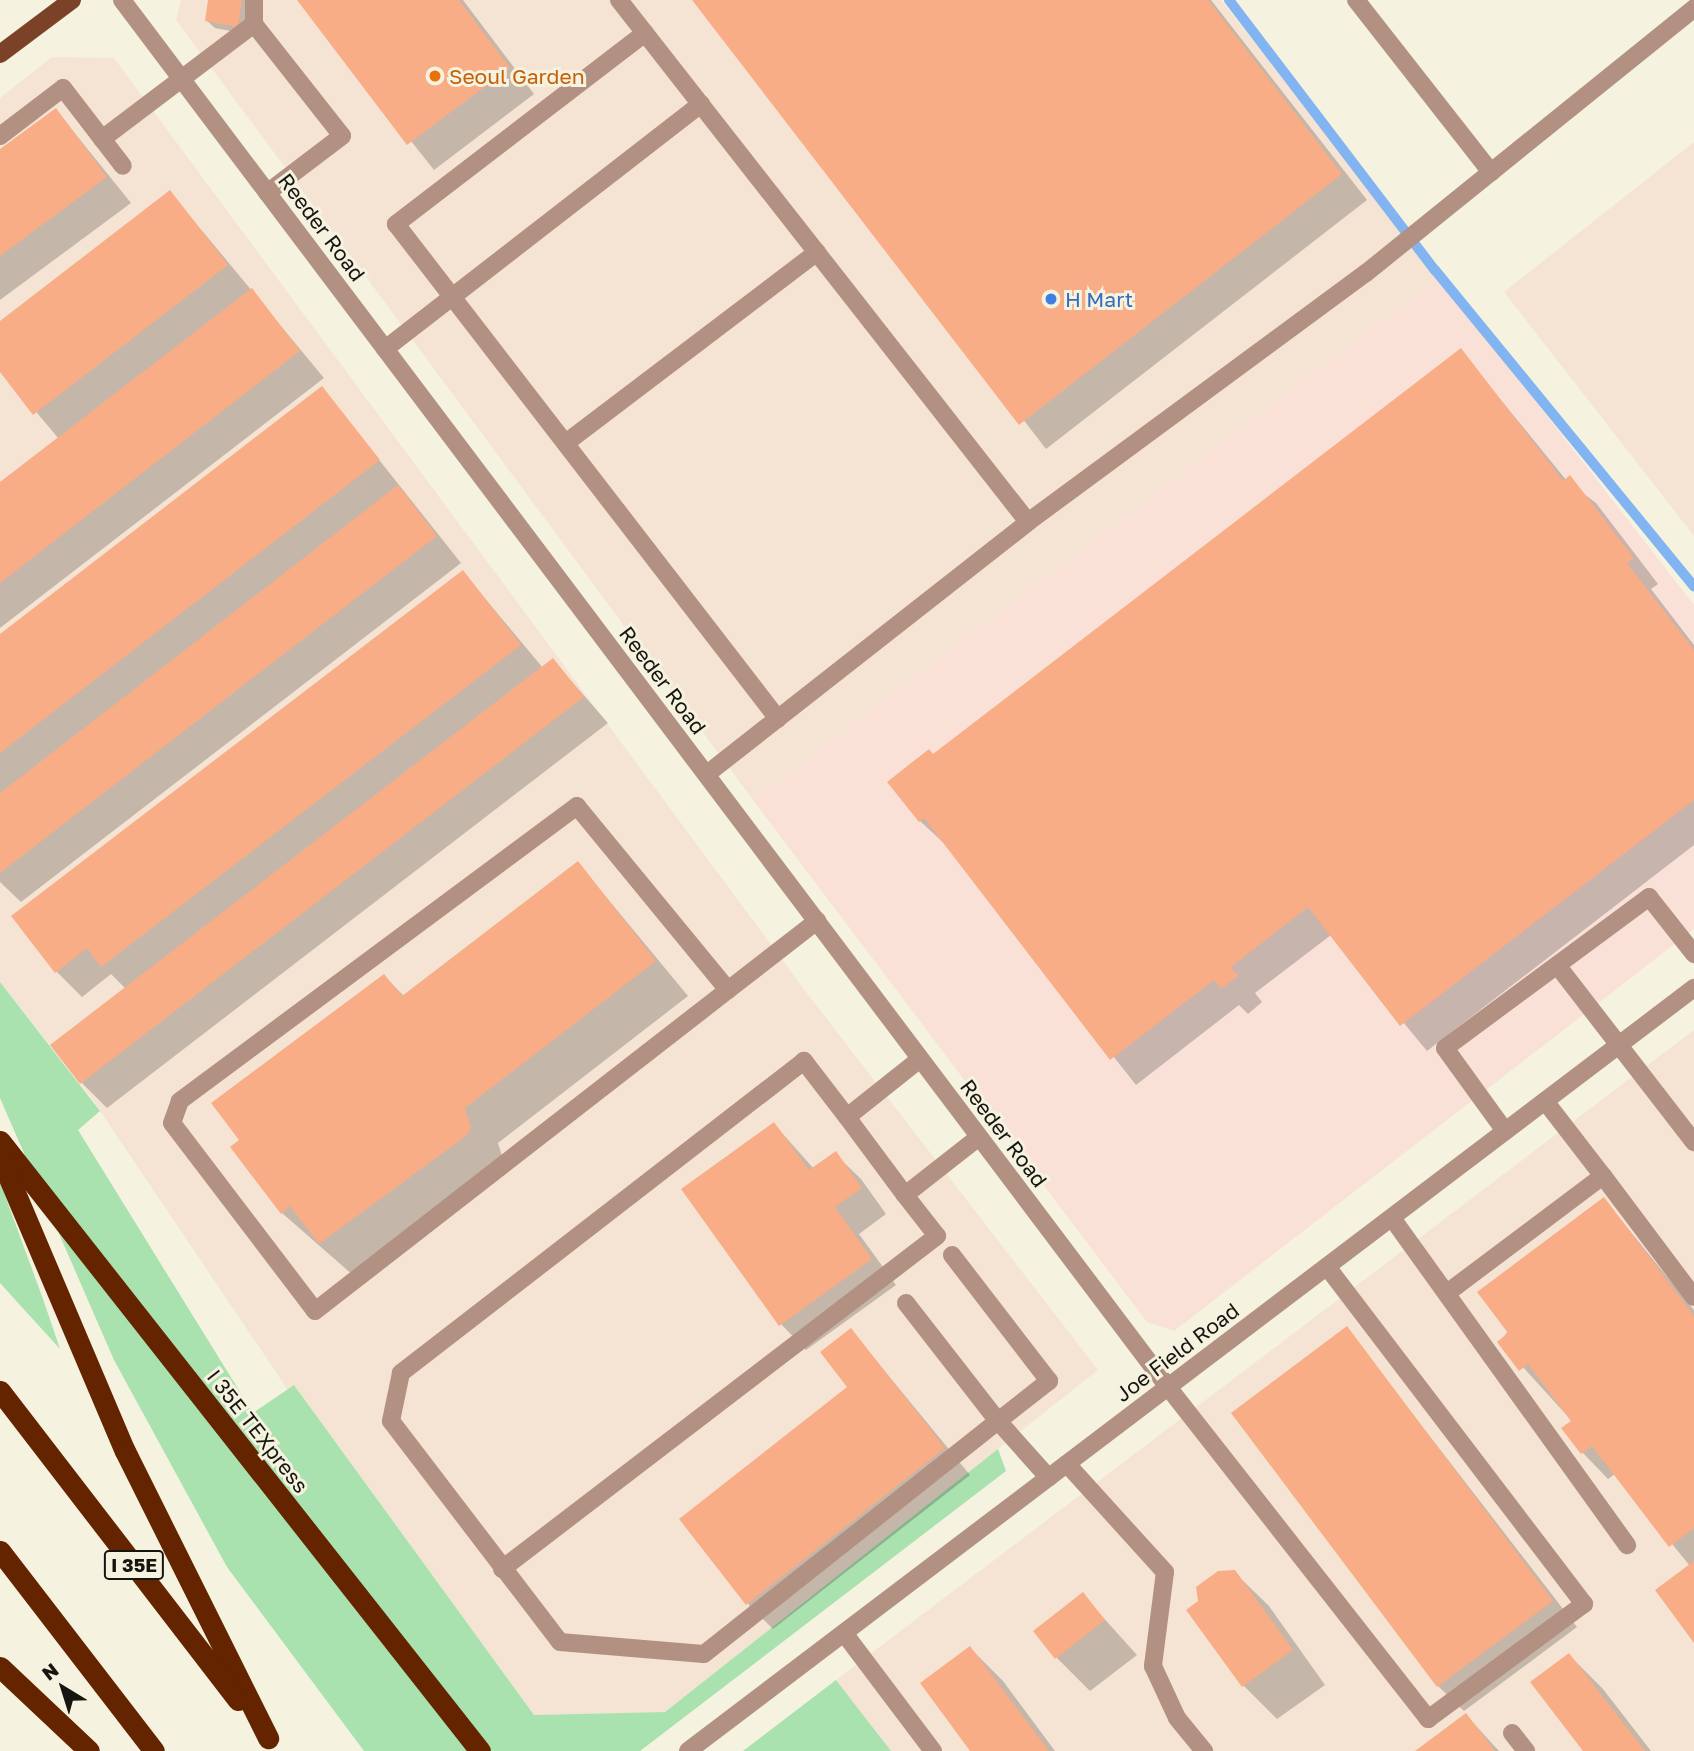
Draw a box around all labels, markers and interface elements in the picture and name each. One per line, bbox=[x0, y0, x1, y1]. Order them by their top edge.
place label: Seoul Garden bbox=[449, 63, 585, 89]
marker: Seoul Garden bbox=[427, 68, 443, 84]
street label: Reeder Road bbox=[273, 168, 371, 286]
place label: H Mart bbox=[1065, 286, 1133, 312]
marker: H Mart bbox=[1043, 291, 1059, 307]
street label: Reeder Road bbox=[614, 621, 712, 739]
street label: Reeder Road bbox=[955, 1074, 1053, 1192]
street label: Joe Field Road bbox=[1110, 1297, 1244, 1407]
street label: I 35E TEXpress bbox=[202, 1364, 314, 1498]
road number: I 35E bbox=[102, 1550, 166, 1581]
north arrow bbox=[28, 1653, 98, 1723]
text: N bbox=[37, 1658, 63, 1685]

